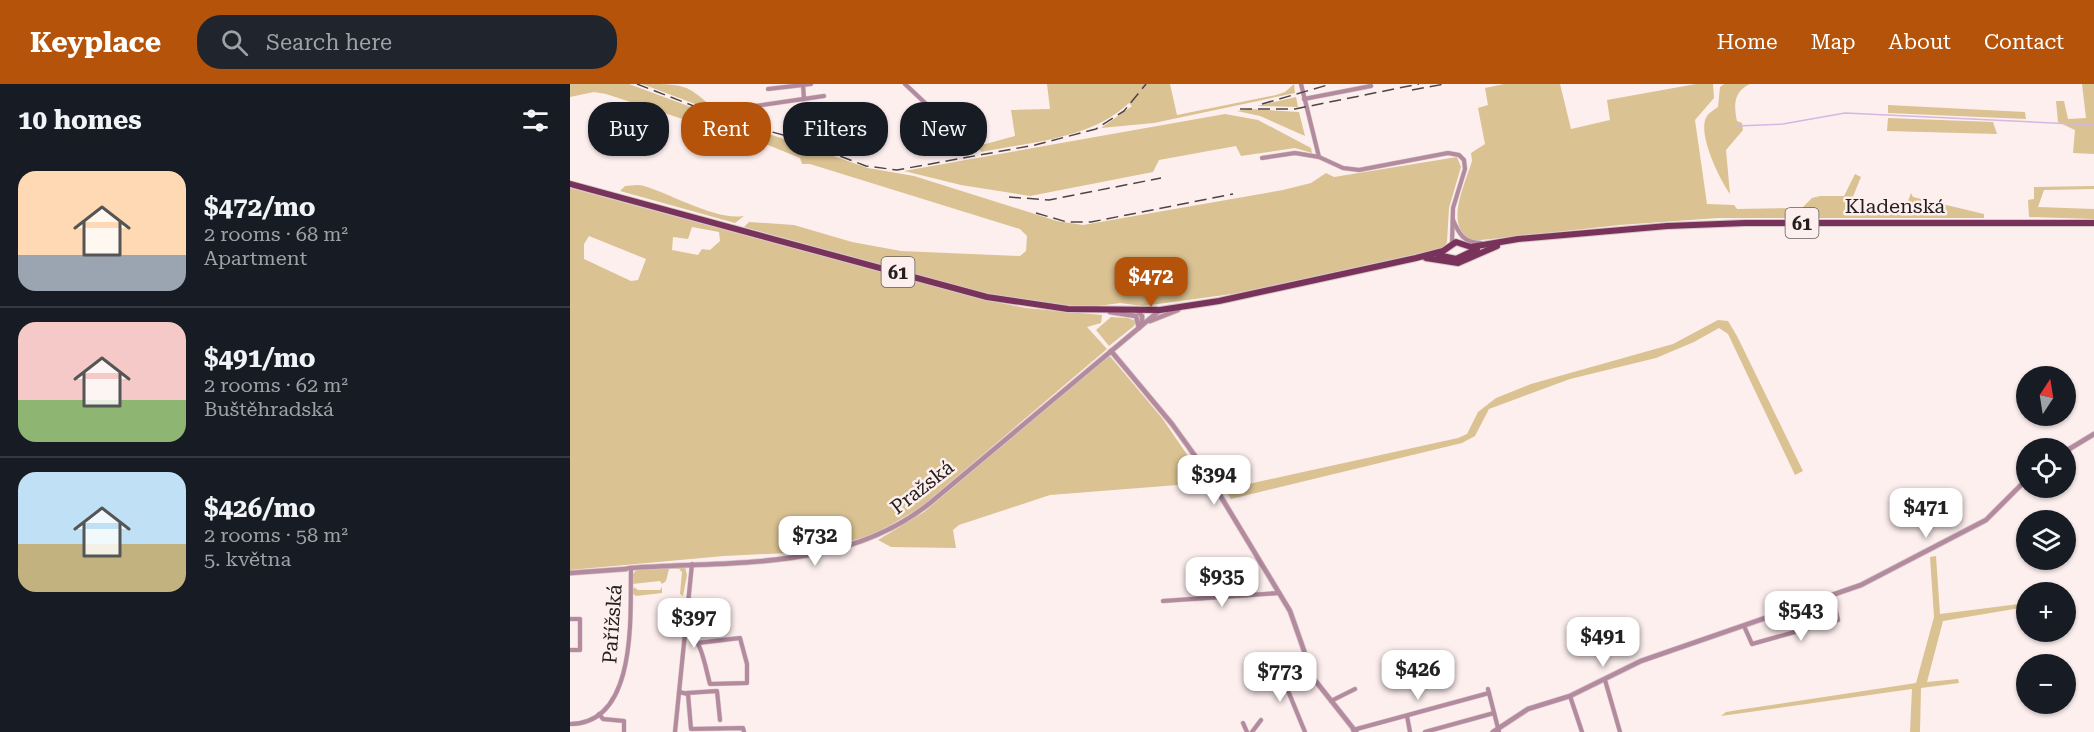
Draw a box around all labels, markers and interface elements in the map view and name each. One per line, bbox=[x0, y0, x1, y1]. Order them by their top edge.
search box bbox=[197, 15, 617, 69]
text: Keyplace bbox=[30, 26, 161, 59]
icon: search bbox=[218, 26, 251, 59]
text: Search here bbox=[266, 30, 392, 55]
text: Home bbox=[1717, 30, 1778, 54]
text: Map bbox=[1811, 30, 1856, 54]
text: About bbox=[1889, 30, 1951, 54]
text: Contact bbox=[1984, 30, 2064, 54]
chip: Buy bbox=[588, 102, 669, 156]
chip: Rent bbox=[681, 102, 771, 156]
chip: Filters bbox=[783, 102, 888, 156]
chip: New bbox=[900, 102, 987, 156]
icon: filters bbox=[519, 104, 552, 137]
text: 10 homes bbox=[18, 105, 142, 135]
text: $472/mo bbox=[204, 192, 316, 222]
street label: Kladenská bbox=[1845, 194, 1945, 218]
icon: home bbox=[66, 195, 138, 267]
road number: 61 bbox=[1786, 208, 1818, 238]
text: 2 rooms · 68 m² bbox=[204, 222, 348, 246]
text: Apartment bbox=[204, 246, 307, 270]
road number: 61 bbox=[882, 257, 914, 287]
pin: $472 bbox=[1115, 257, 1187, 308]
text: $472 bbox=[1129, 264, 1173, 288]
text: $491/mo bbox=[204, 343, 316, 373]
icon: home bbox=[66, 346, 138, 418]
north arrow bbox=[2016, 366, 2076, 426]
map controls bbox=[2016, 366, 2076, 714]
text: 2 rooms · 62 m² bbox=[204, 373, 348, 397]
text: Buštěhradská bbox=[204, 397, 334, 421]
button: locate bbox=[2016, 438, 2076, 498]
street label: Pražská bbox=[886, 455, 959, 519]
pin: $394 bbox=[1178, 455, 1250, 506]
text: $394 bbox=[1192, 462, 1236, 486]
pin: $471 bbox=[1890, 488, 1962, 539]
text: $426/mo bbox=[204, 493, 316, 523]
text: $471 bbox=[1904, 495, 1948, 519]
icon: home bbox=[66, 496, 138, 568]
button: layers bbox=[2016, 510, 2076, 570]
pin: $732 bbox=[779, 516, 851, 567]
text: 2 rooms · 58 m² bbox=[204, 523, 348, 547]
text: $732 bbox=[793, 523, 837, 547]
text: 5. května bbox=[204, 547, 291, 571]
pin: $935 bbox=[1186, 557, 1258, 608]
text: $935 bbox=[1200, 564, 1244, 588]
button: + bbox=[2016, 582, 2076, 642]
street label: Pařížská bbox=[597, 583, 627, 665]
pin: $543 bbox=[1765, 591, 1837, 642]
pin: $397 bbox=[658, 598, 730, 649]
text: $543 bbox=[1779, 598, 1823, 622]
text: $397 bbox=[672, 605, 716, 629]
pin: $491 bbox=[1567, 617, 1639, 668]
text: $491 bbox=[1581, 624, 1625, 648]
pin: $426 bbox=[1382, 650, 1454, 701]
pin: $773 bbox=[1244, 652, 1316, 703]
button: − bbox=[2016, 654, 2076, 714]
text: $426 bbox=[1396, 657, 1440, 681]
text: $773 bbox=[1258, 659, 1302, 683]

